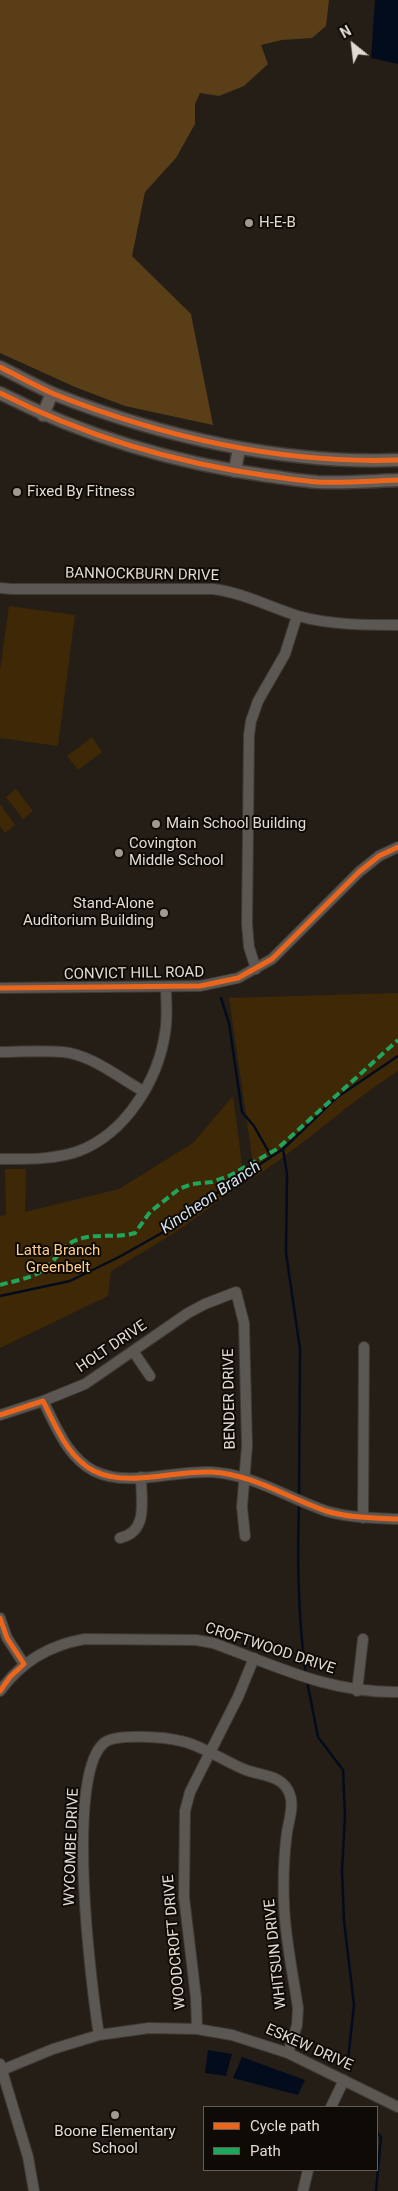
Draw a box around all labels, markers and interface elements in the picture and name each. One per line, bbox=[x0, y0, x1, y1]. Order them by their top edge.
north arrow bbox=[328, 20, 378, 70]
text: N bbox=[338, 22, 354, 41]
place label: H-E-B bbox=[259, 214, 296, 232]
marker: H-E-B bbox=[243, 217, 255, 229]
place label: Fixed By Fitness bbox=[27, 483, 135, 501]
marker: Fixed By Fitness bbox=[11, 486, 23, 498]
street label: BANNOCKBURN DRIVE bbox=[65, 565, 219, 585]
place label: Main School Building bbox=[166, 815, 306, 833]
marker: Main School Building bbox=[150, 818, 162, 830]
place label: Covington Middle School bbox=[129, 835, 224, 870]
marker: Covington Middle School bbox=[113, 847, 125, 859]
place label: Stand-Alone Auditorium Building bbox=[23, 895, 154, 930]
marker: Stand-Alone Auditorium Building bbox=[158, 907, 170, 919]
street label: CONVICT HILL ROAD bbox=[64, 964, 204, 984]
water label: Kincheon Branch bbox=[157, 1157, 265, 1239]
park label: Latta Branch Greenbelt bbox=[16, 1242, 100, 1277]
street label: HOLT DRIVE bbox=[73, 1317, 151, 1377]
street label: BENDER DRIVE bbox=[220, 1348, 240, 1450]
street label: CROFTWOOD DRIVE bbox=[203, 1619, 337, 1679]
street label: WYCOMBE DRIVE bbox=[61, 1788, 83, 1906]
street label: WOODCROFT DRIVE bbox=[160, 1874, 190, 2010]
street label: WHITSUN DRIVE bbox=[261, 1898, 291, 2010]
street label: ESKEW DRIVE bbox=[263, 2021, 355, 2075]
legend bbox=[203, 2106, 378, 2171]
marker: Boone Elementary School bbox=[109, 2109, 121, 2121]
text: Cycle path bbox=[250, 2117, 320, 2135]
place label: Boone Elementary School bbox=[54, 2123, 176, 2158]
text: Path bbox=[250, 2142, 281, 2160]

